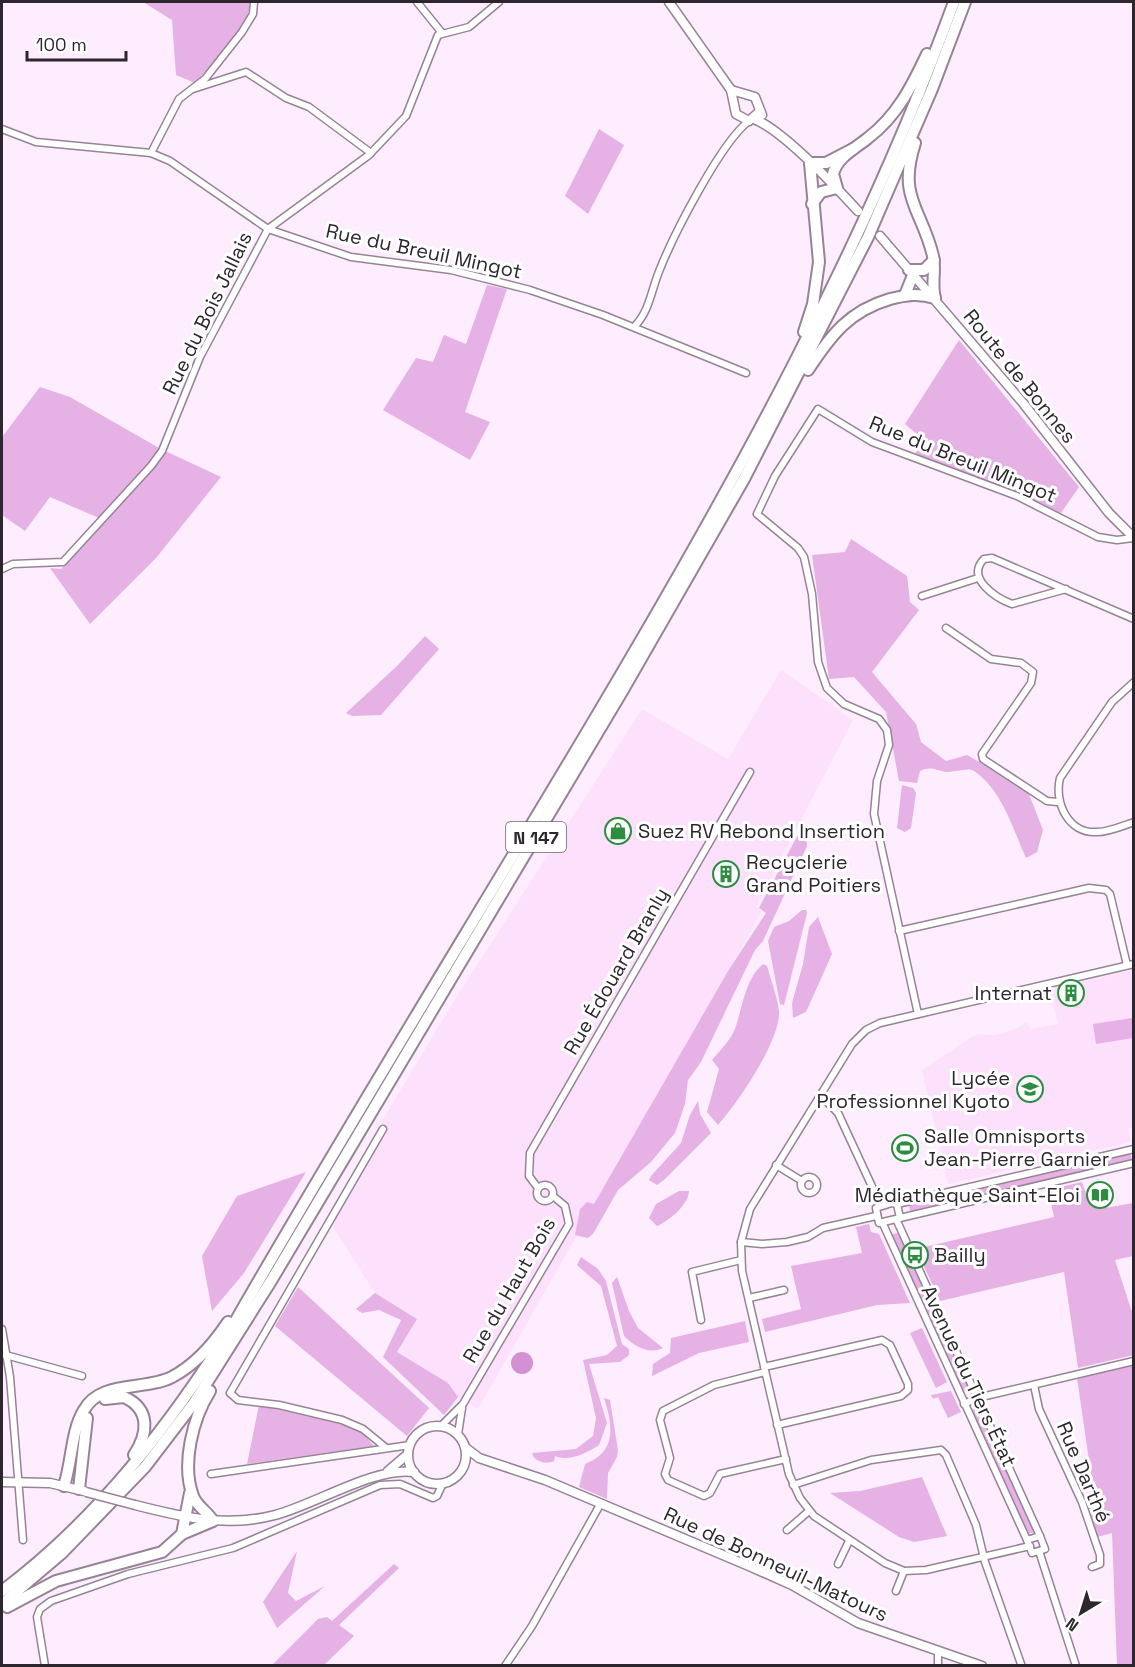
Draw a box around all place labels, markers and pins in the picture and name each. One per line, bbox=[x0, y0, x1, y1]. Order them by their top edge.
shop icon: Suez RV Rebond Insertion bbox=[603, 816, 633, 846]
place label: Suez RV Rebond Insertion bbox=[638, 818, 885, 844]
place label: Recyclerie Grand Poitiers bbox=[746, 849, 881, 898]
building icon: Recyclerie Grand Poitiers bbox=[711, 859, 741, 889]
building icon: Internat bbox=[1056, 978, 1086, 1008]
place label: Internat bbox=[975, 980, 1052, 1006]
place label: Lycée Professionnel Kyoto bbox=[816, 1065, 1010, 1114]
school or university icon: Lycée Professionnel Kyoto bbox=[1015, 1074, 1045, 1104]
place label: Salle Omnisports Jean-Pierre Garnier bbox=[924, 1123, 1109, 1172]
sports icon: Salle Omnisports Jean-Pierre Garnier bbox=[890, 1133, 920, 1163]
library icon: Médiathèque Saint-Eloi bbox=[1085, 1180, 1115, 1210]
place label: Médiathèque Saint-Eloi bbox=[855, 1182, 1080, 1208]
bus stop icon: Bailly bbox=[900, 1240, 930, 1270]
place label: Bailly bbox=[934, 1242, 986, 1268]

